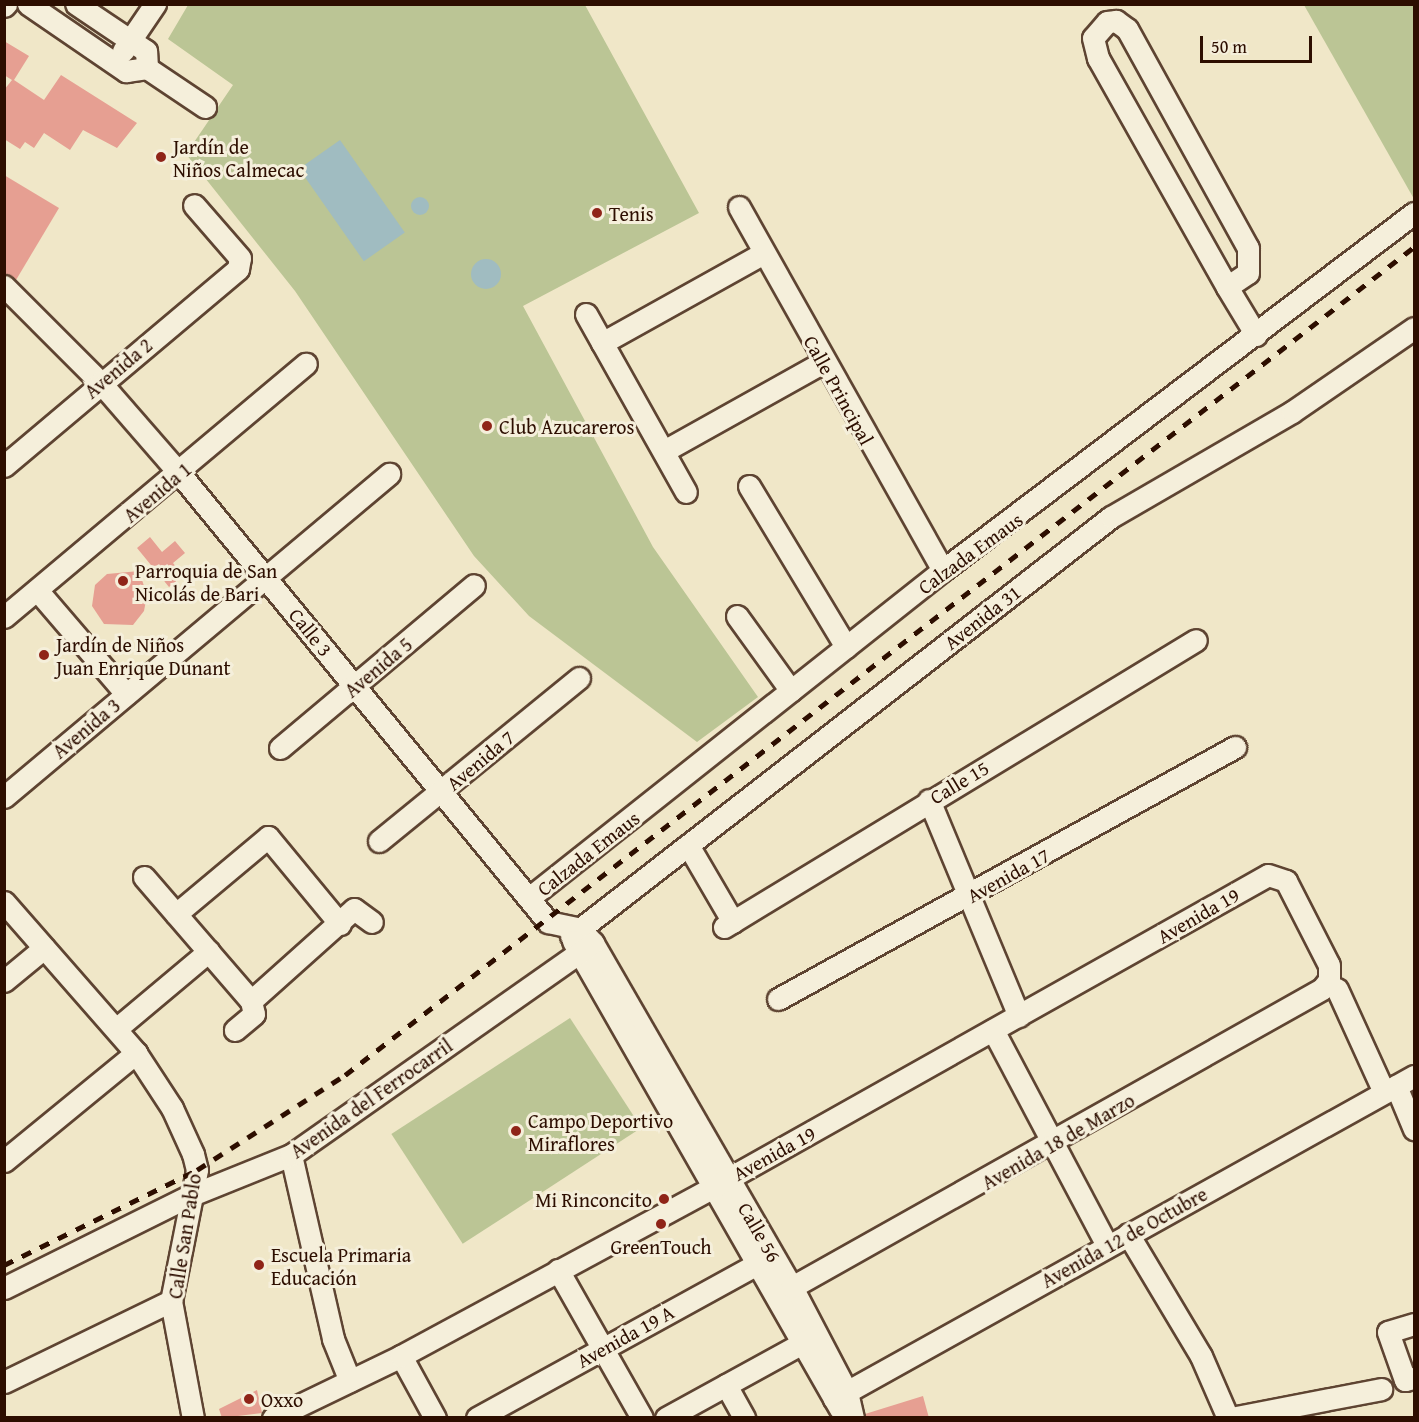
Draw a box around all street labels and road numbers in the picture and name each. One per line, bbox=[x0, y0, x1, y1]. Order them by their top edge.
street label: Calle Principal bbox=[799, 331, 879, 449]
street label: Avenida 2 bbox=[79, 333, 157, 403]
street label: Avenida 1 bbox=[118, 457, 196, 527]
street label: Calzada Emaus bbox=[913, 507, 1027, 599]
street label: Avenida 31 bbox=[939, 580, 1025, 654]
street label: Calle 3 bbox=[284, 603, 338, 661]
street label: Avenida 5 bbox=[339, 632, 417, 702]
street label: Avenida 3 bbox=[47, 693, 125, 763]
street label: Avenida 7 bbox=[441, 725, 519, 795]
street label: Calle 15 bbox=[925, 755, 993, 809]
street label: Calzada Emaus bbox=[532, 806, 644, 900]
street label: Avenida 17 bbox=[963, 843, 1053, 907]
street label: Avenida 19 bbox=[1153, 882, 1243, 948]
street label: Avenida del Ferrocarril bbox=[285, 1033, 457, 1163]
street label: Avenida 18 de Marzo bbox=[977, 1087, 1139, 1195]
street label: Avenida 19 bbox=[729, 1121, 819, 1185]
street label: Calle San Pablo bbox=[162, 1172, 206, 1300]
street label: Avenida 12 de Octubre bbox=[1037, 1181, 1211, 1293]
street label: Calle 56 bbox=[733, 1198, 787, 1266]
street label: Avenida 19 A bbox=[572, 1300, 678, 1372]

